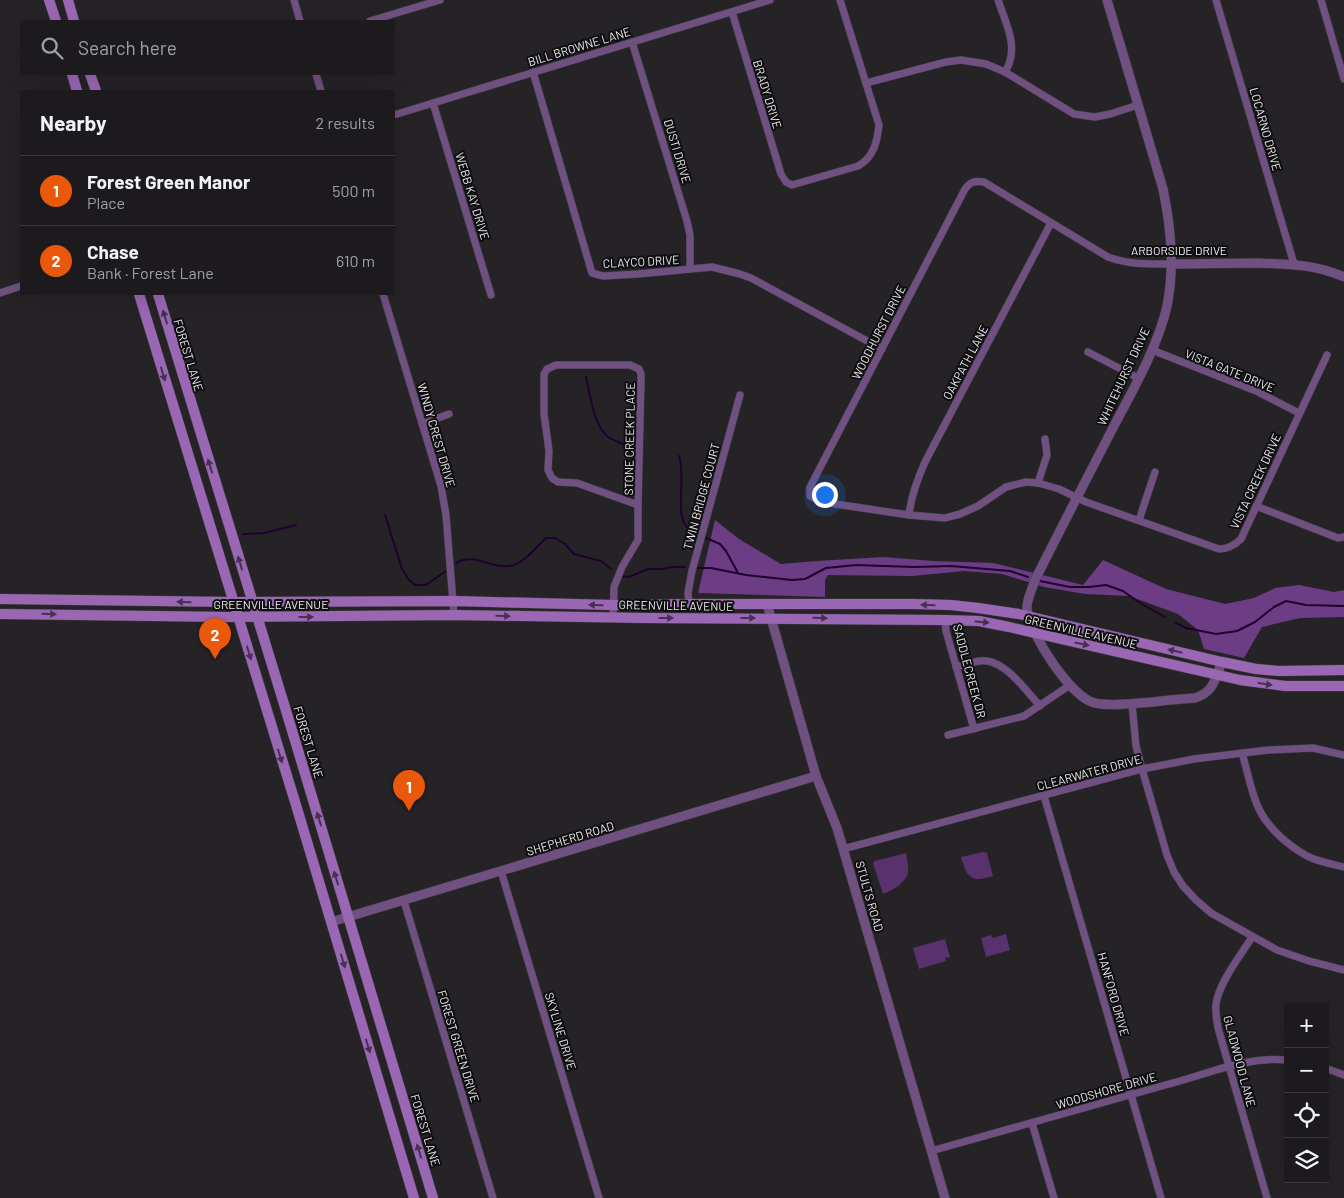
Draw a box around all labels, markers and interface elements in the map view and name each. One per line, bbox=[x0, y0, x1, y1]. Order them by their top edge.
search box bbox=[20, 20, 395, 75]
street label: BILL BROWNE LANE bbox=[526, 24, 632, 68]
icon: search bbox=[38, 34, 66, 62]
text: Search here bbox=[78, 36, 177, 59]
street label: BRADY DRIVE bbox=[751, 58, 785, 130]
street label: LOCARNO DRIVE bbox=[1247, 86, 1285, 172]
text: Nearby bbox=[40, 110, 106, 135]
text: 2 results bbox=[316, 113, 375, 132]
street label: DUSTI DRIVE bbox=[662, 117, 694, 185]
street label: WEBB KAY DRIVE bbox=[453, 151, 493, 241]
text: Forest Green Manor bbox=[87, 170, 250, 193]
text: 1 bbox=[53, 181, 59, 200]
text: 500 m bbox=[332, 181, 375, 200]
text: Place bbox=[87, 193, 125, 212]
text: Chase bbox=[87, 240, 139, 263]
street label: ARBORSIDE DRIVE bbox=[1131, 243, 1227, 257]
text: 2 bbox=[52, 251, 60, 270]
text: 610 m bbox=[336, 251, 375, 270]
street label: CLAYCO DRIVE bbox=[602, 252, 680, 270]
text: Bank · Forest Lane bbox=[87, 263, 214, 282]
street label: WOODHURST DRIVE bbox=[848, 283, 908, 381]
one-way arrow bbox=[160, 309, 168, 324]
street label: FOREST LANE bbox=[171, 317, 207, 393]
street label: OAKPATH LANE bbox=[940, 322, 990, 402]
street label: WHITEHURST DRIVE bbox=[1094, 325, 1152, 427]
street label: VISTA GATE DRIVE bbox=[1183, 346, 1277, 394]
one-way arrow bbox=[160, 367, 168, 382]
street label: WINDY CREST DRIVE bbox=[415, 381, 459, 489]
street label: STONE CREEK PLACE bbox=[621, 382, 637, 496]
street label: VISTA CREEK DRIVE bbox=[1227, 431, 1283, 531]
street label: TWIN BRIDGE COURT bbox=[680, 441, 722, 551]
one-way arrow bbox=[206, 459, 214, 474]
your location bbox=[812, 482, 838, 508]
one-way arrow bbox=[236, 556, 244, 571]
one-way arrow bbox=[176, 597, 192, 605]
street label: GREENVILLE AVENUE bbox=[214, 597, 328, 611]
street label: GREENVILLE AVENUE bbox=[618, 597, 734, 613]
one-way arrow bbox=[587, 600, 603, 608]
one-way arrow bbox=[920, 600, 936, 608]
one-way arrow bbox=[41, 611, 57, 619]
street label: GREENVILLE AVENUE bbox=[1023, 611, 1139, 651]
one-way arrow bbox=[495, 612, 511, 620]
one-way arrow bbox=[298, 613, 314, 621]
one-way arrow bbox=[658, 614, 674, 622]
one-way arrow bbox=[741, 614, 757, 622]
one-way arrow bbox=[812, 615, 828, 623]
pin: 2 bbox=[199, 618, 231, 659]
one-way arrow bbox=[975, 618, 991, 626]
street label: SADDLECREEK DR bbox=[951, 622, 989, 720]
one-way arrow bbox=[1074, 640, 1089, 648]
one-way arrow bbox=[245, 645, 253, 660]
one-way arrow bbox=[1167, 647, 1182, 655]
one-way arrow bbox=[1257, 680, 1273, 688]
street label: FOREST LANE bbox=[291, 704, 327, 780]
one-way arrow bbox=[277, 748, 285, 763]
street label: CLEARWATER DRIVE bbox=[1035, 751, 1143, 793]
pin: 1 bbox=[393, 770, 425, 811]
one-way arrow bbox=[314, 811, 322, 826]
street label: SHEPHERD ROAD bbox=[524, 818, 616, 858]
street label: STULTS ROAD bbox=[853, 859, 887, 933]
one-way arrow bbox=[332, 870, 340, 885]
street label: HANFORD DRIVE bbox=[1095, 950, 1133, 1038]
one-way arrow bbox=[339, 954, 347, 969]
street label: FOREST GREEN DRIVE bbox=[435, 988, 483, 1104]
street label: SKYLINE DRIVE bbox=[543, 990, 579, 1072]
map controls bbox=[1284, 1003, 1329, 1183]
button: + bbox=[1284, 1003, 1329, 1048]
street label: GLADWOOD LANE bbox=[1221, 1014, 1259, 1108]
one-way arrow bbox=[365, 1039, 373, 1054]
button: − bbox=[1284, 1048, 1329, 1093]
street label: WOODSHORE DRIVE bbox=[1054, 1069, 1158, 1111]
street label: FOREST LANE bbox=[408, 1092, 444, 1168]
button: locate bbox=[1284, 1093, 1329, 1138]
button: layers bbox=[1284, 1138, 1329, 1183]
one-way arrow bbox=[415, 1144, 422, 1159]

